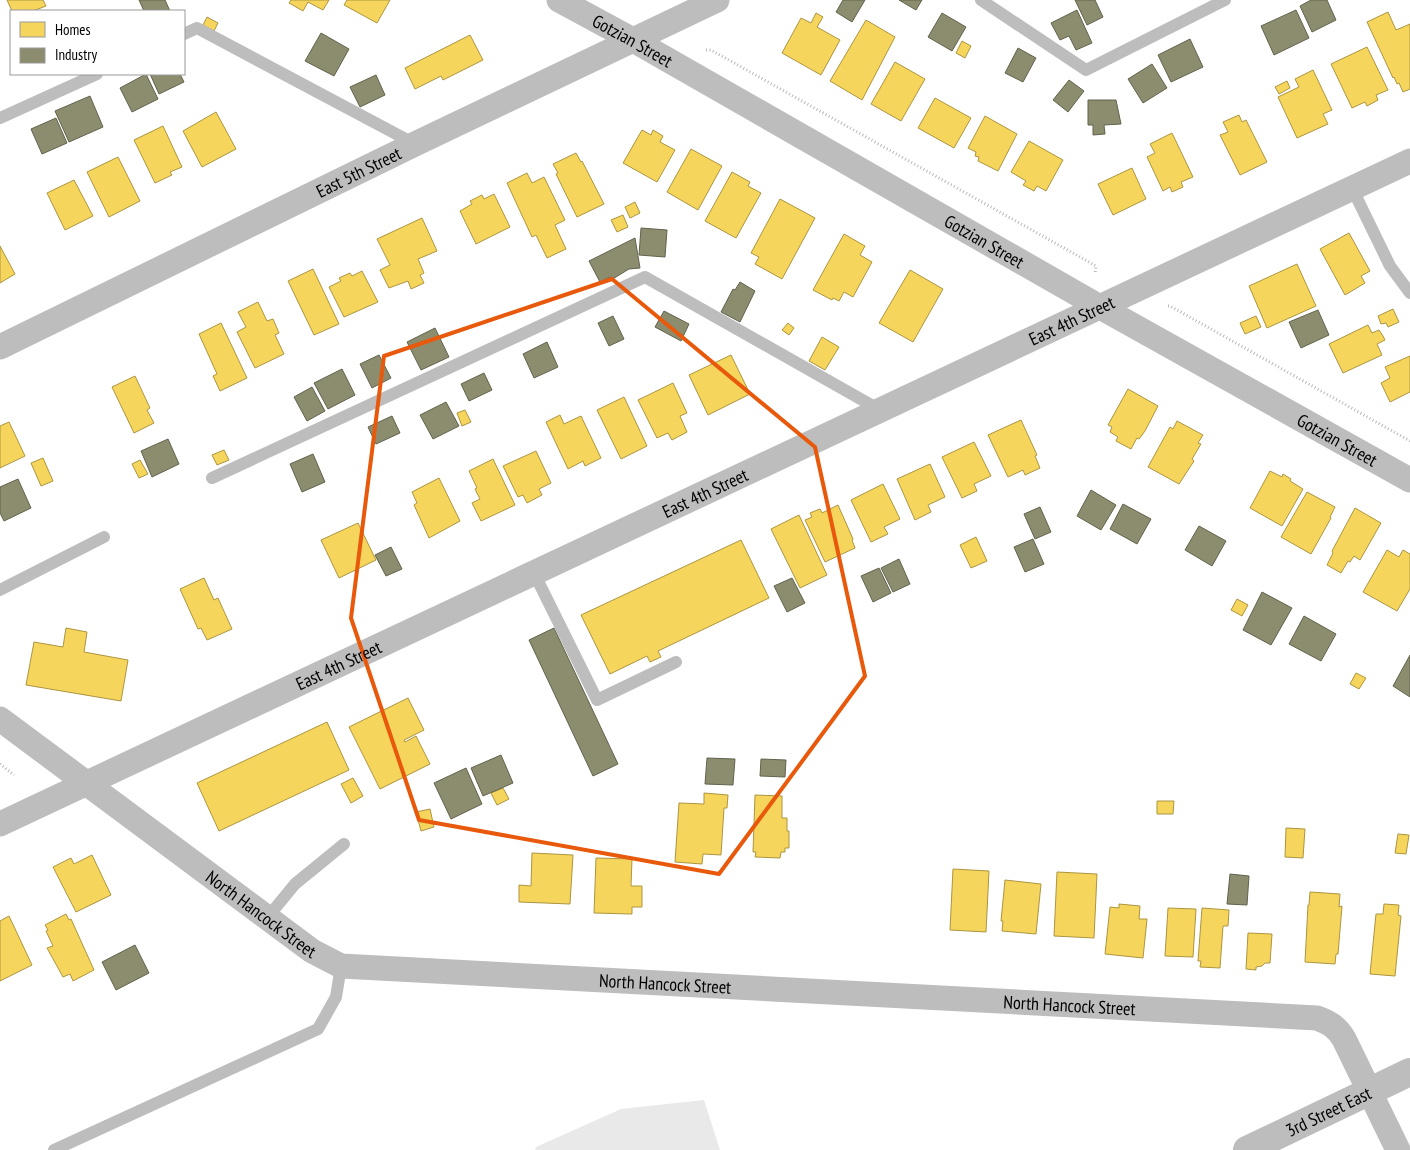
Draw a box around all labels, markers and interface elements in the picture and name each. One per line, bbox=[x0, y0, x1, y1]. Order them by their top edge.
street label: Gotzian Street bbox=[589, 9, 677, 72]
legend bbox=[10, 10, 185, 75]
text: Homes bbox=[55, 20, 91, 39]
text: Industry bbox=[55, 45, 97, 64]
street label: East 5th Street bbox=[312, 141, 405, 202]
street label: Gotzian Street bbox=[940, 209, 1029, 273]
street label: East 4th Street bbox=[1025, 290, 1118, 350]
street label: Gotzian Street bbox=[1293, 408, 1382, 471]
street label: East 4th Street bbox=[658, 463, 751, 522]
street label: East 4th Street bbox=[292, 635, 385, 695]
street label: North Hancock Street bbox=[202, 865, 320, 963]
street label: North Hancock Street bbox=[598, 968, 732, 998]
street label: North Hancock Street bbox=[1003, 990, 1136, 1020]
street label: 3rd Street East bbox=[1282, 1081, 1375, 1141]

